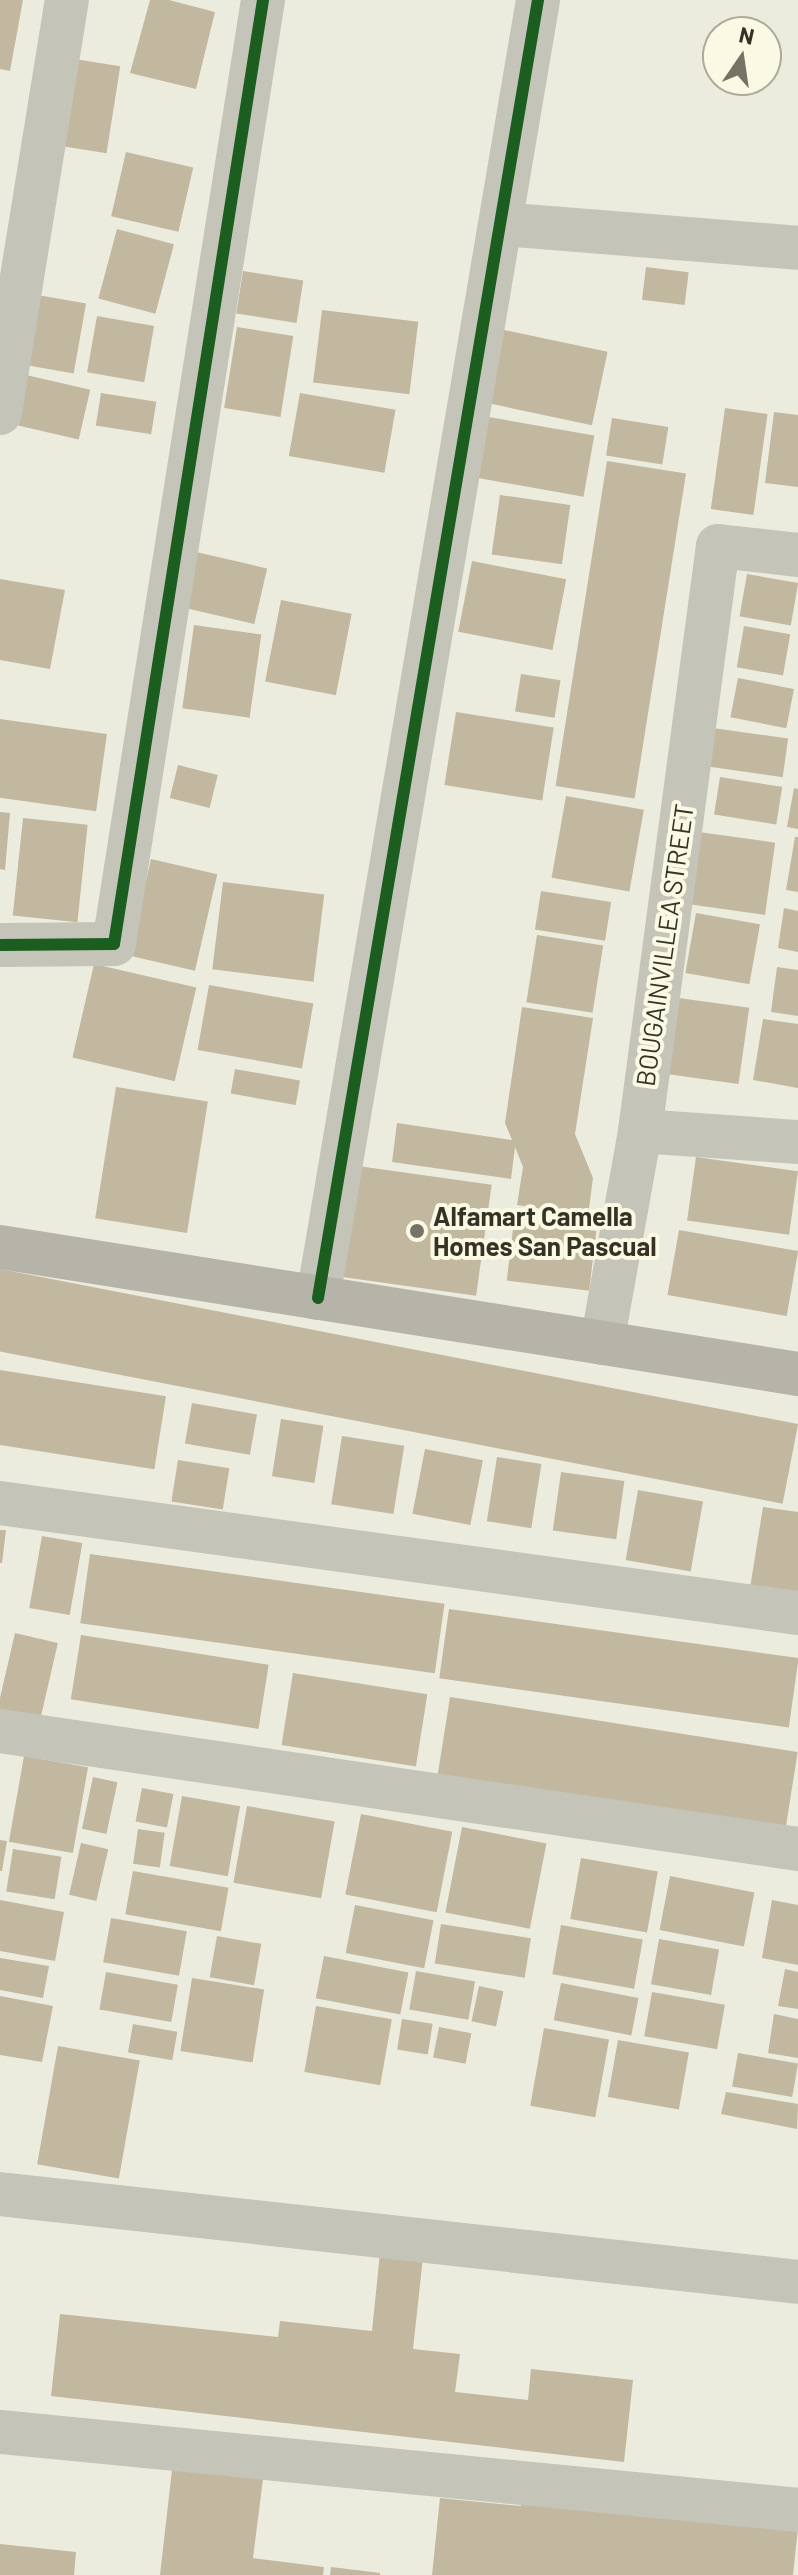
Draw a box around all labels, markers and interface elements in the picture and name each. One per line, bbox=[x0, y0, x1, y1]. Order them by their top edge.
north arrow bbox=[702, 16, 782, 96]
text: N bbox=[737, 20, 757, 49]
street label: BOUGAINVILLEA STREET bbox=[629, 802, 699, 1088]
place label: Alfamart Camella Homes San Pascual bbox=[433, 1200, 656, 1262]
marker: Alfamart Camella Homes San Pascual bbox=[408, 1222, 426, 1240]

